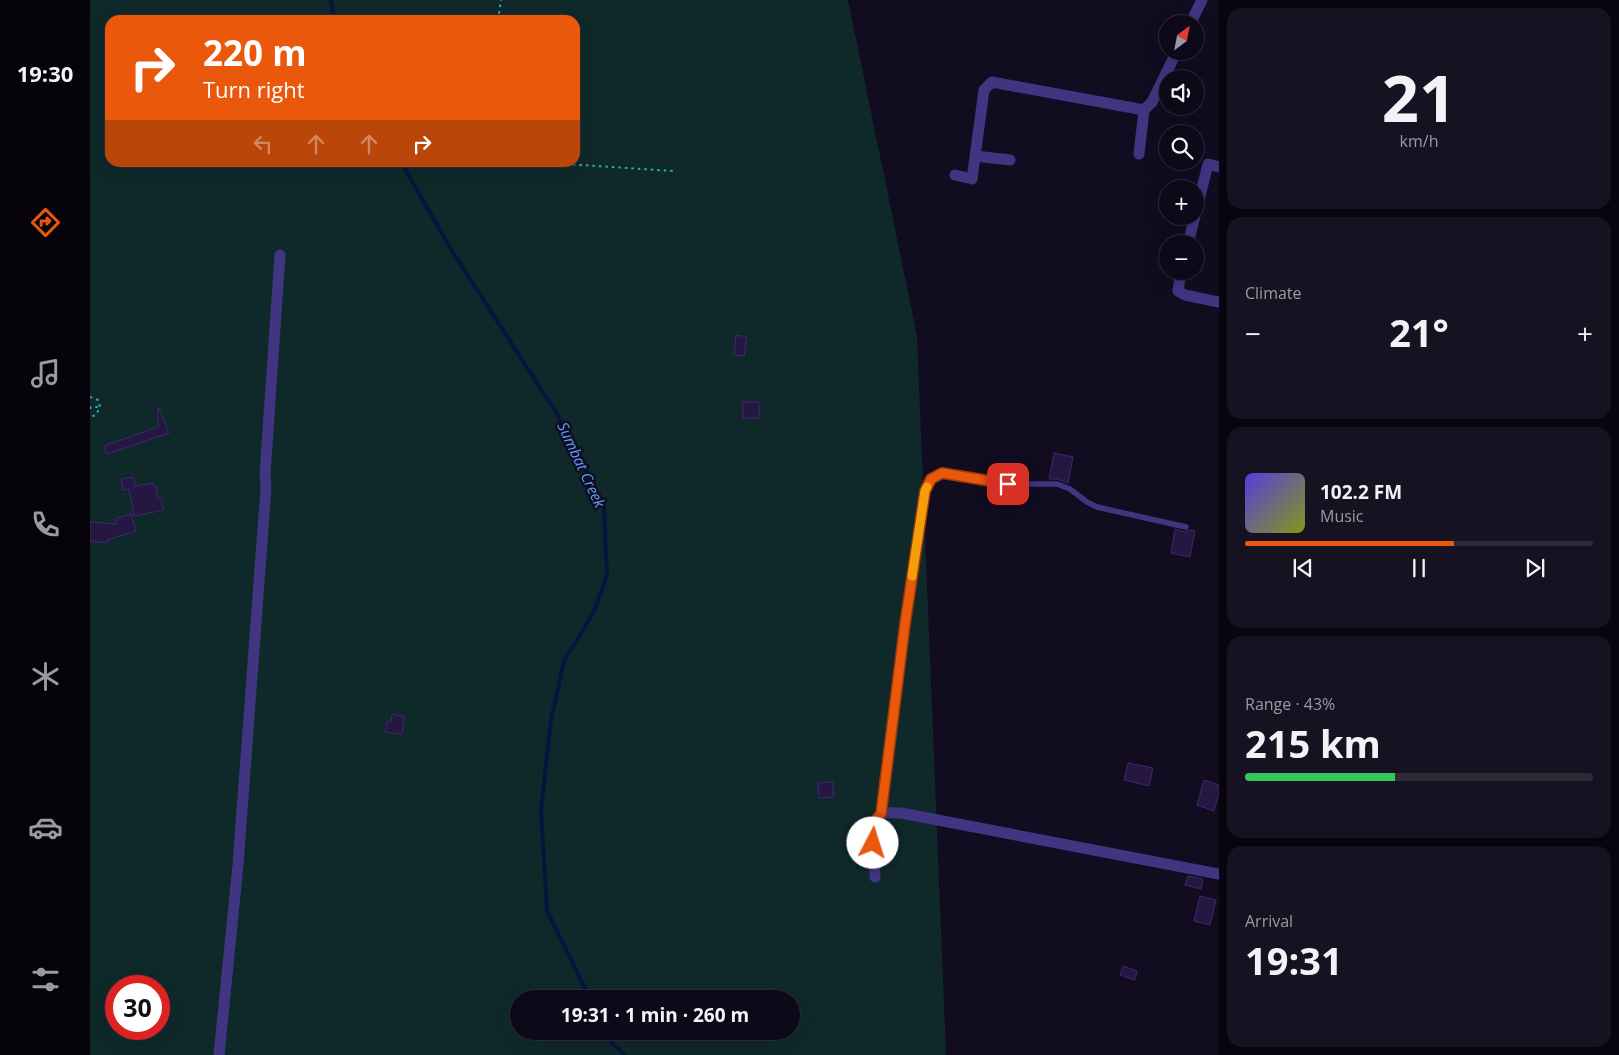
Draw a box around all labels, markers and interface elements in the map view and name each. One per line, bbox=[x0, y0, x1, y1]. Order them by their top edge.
north arrow bbox=[1159, 15, 1204, 60]
map controls bbox=[1159, 15, 1204, 280]
text: 220 m bbox=[203, 29, 307, 76]
icon: right bbox=[120, 35, 185, 100]
text: 21 bbox=[1382, 53, 1456, 141]
text: 19:30 bbox=[17, 58, 73, 88]
button: sound bbox=[1159, 70, 1204, 115]
text: Turn right bbox=[203, 74, 305, 104]
button: search bbox=[1159, 125, 1204, 170]
icon: left bbox=[249, 130, 277, 158]
icon: ahead bbox=[302, 130, 330, 158]
icon: ahead bbox=[355, 130, 383, 158]
icon: right bbox=[408, 130, 436, 158]
text: km/h bbox=[1400, 130, 1438, 152]
button: + bbox=[1159, 180, 1204, 225]
icon: directions bbox=[28, 205, 63, 240]
button: − bbox=[1159, 235, 1204, 280]
text: Climate bbox=[1245, 282, 1302, 304]
text: 21° bbox=[1389, 306, 1449, 358]
text: − bbox=[1245, 314, 1261, 352]
text: + bbox=[1577, 314, 1593, 352]
icon: music bbox=[28, 356, 63, 391]
water label: Sumbat Creek bbox=[553, 419, 611, 511]
pin bbox=[987, 463, 1029, 505]
icon: arrive bbox=[994, 470, 1022, 498]
text: 102.2 FM bbox=[1320, 479, 1402, 505]
text: Music bbox=[1320, 505, 1364, 527]
icon: phone bbox=[28, 507, 63, 542]
icon: previous bbox=[1289, 554, 1317, 582]
icon: pause bbox=[1405, 554, 1433, 582]
icon: next bbox=[1521, 554, 1549, 582]
icon: climate bbox=[28, 659, 63, 694]
text: Range · 43% bbox=[1245, 693, 1335, 715]
text: 215 km bbox=[1245, 717, 1381, 769]
icon: car bbox=[28, 810, 63, 845]
position arrow bbox=[846, 816, 898, 868]
text: Arrival bbox=[1245, 910, 1293, 932]
text: 19:31 bbox=[1245, 934, 1343, 986]
icon: filters bbox=[28, 962, 63, 997]
speed limit sign: 30 bbox=[105, 975, 170, 1040]
text: 19:31 · 1 min · 260 m bbox=[561, 1002, 749, 1028]

